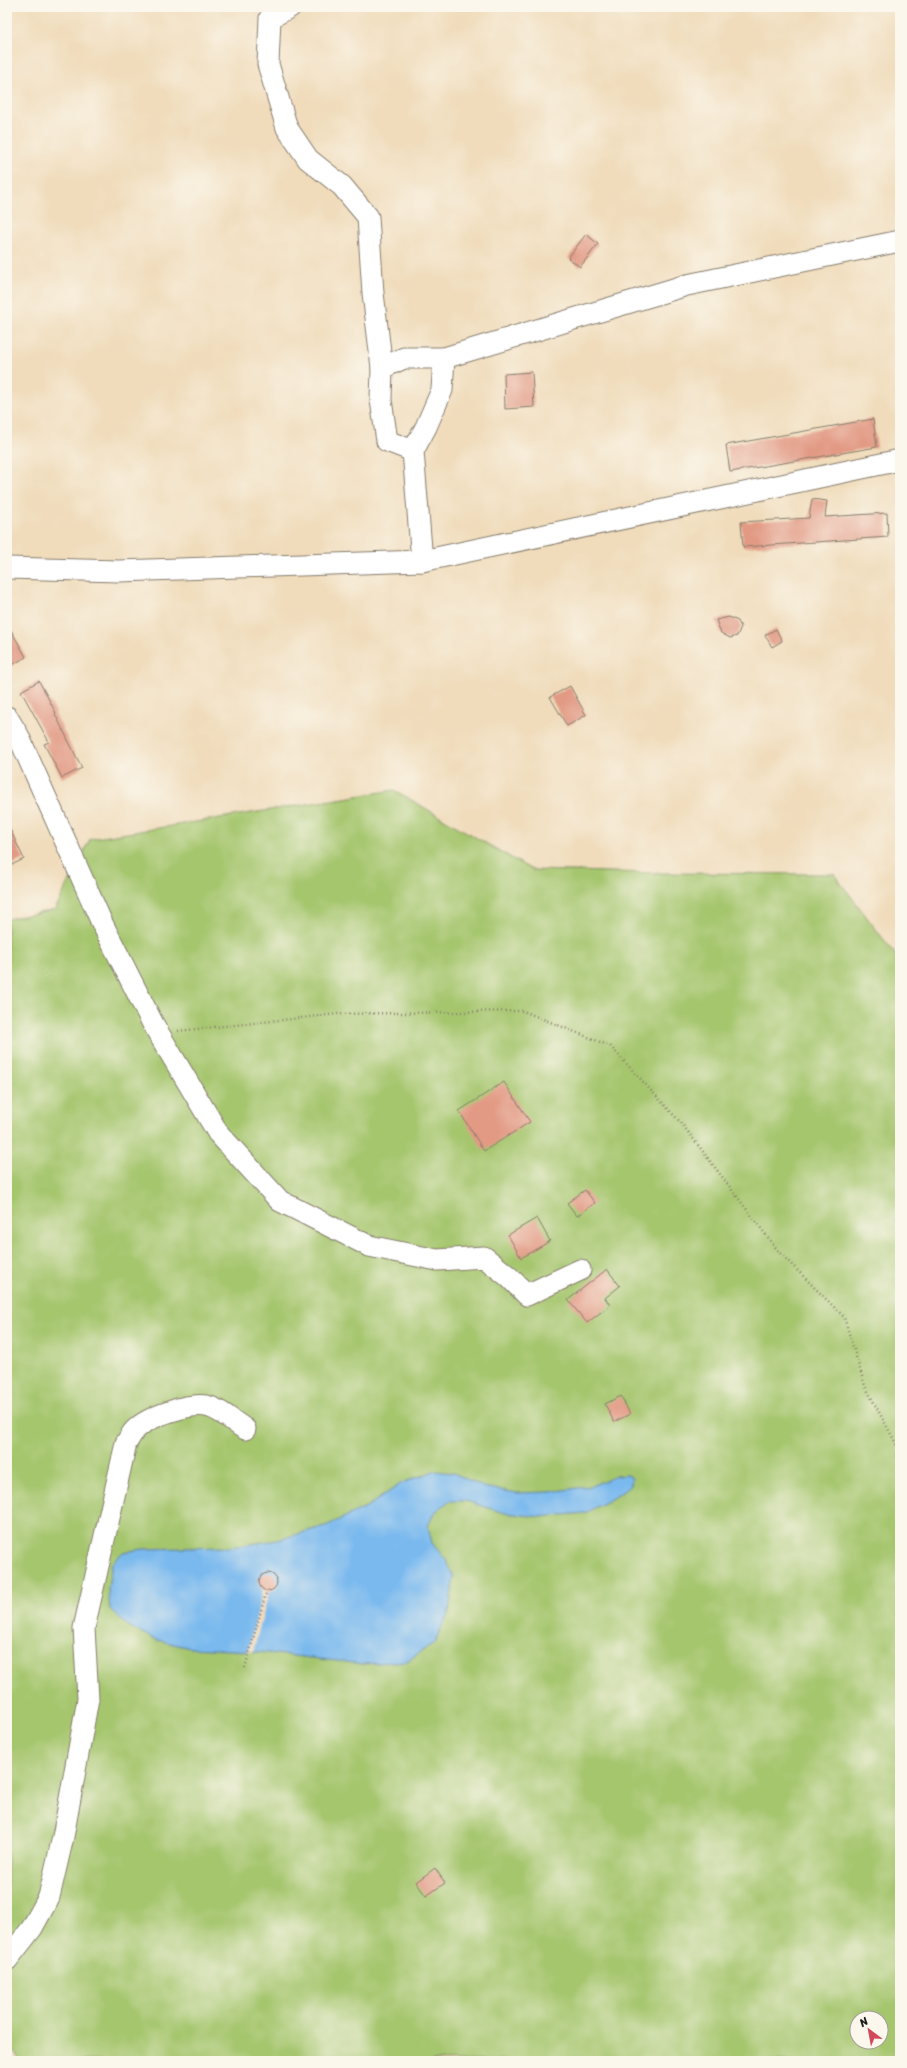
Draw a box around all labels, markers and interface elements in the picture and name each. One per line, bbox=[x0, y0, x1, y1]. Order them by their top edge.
north arrow bbox=[849, 2010, 889, 2050]
text: N bbox=[855, 2012, 873, 2033]

